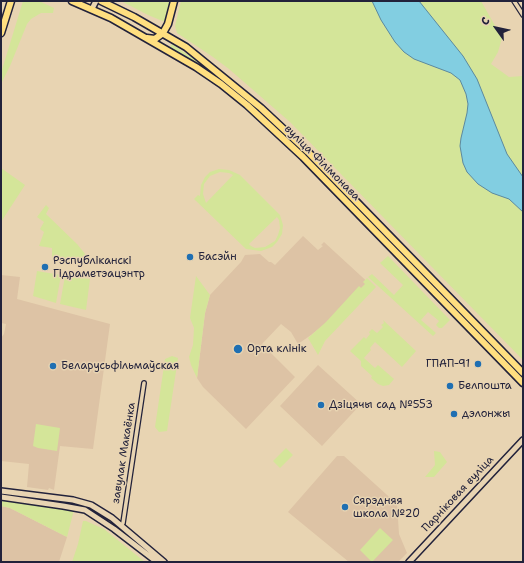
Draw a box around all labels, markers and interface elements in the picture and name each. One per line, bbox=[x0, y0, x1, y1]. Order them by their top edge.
north arrow bbox=[476, 8, 516, 48]
text: С bbox=[477, 14, 494, 28]
street label: вуліца Філімонава bbox=[281, 122, 363, 204]
place label: Басэйн bbox=[198, 250, 237, 264]
marker: Басэйн bbox=[185, 252, 195, 262]
place label: Рэспубліканскі Гідраметэацэнтр bbox=[53, 254, 145, 280]
marker: Рэспубліканскі Гідраметэацэнтр bbox=[40, 262, 50, 272]
place label: Орта клінік bbox=[247, 342, 307, 356]
marker: Орта клінік bbox=[232, 343, 244, 355]
place label: ГПАП-91 bbox=[426, 357, 470, 371]
place label: Беларусьфільмаўская bbox=[61, 359, 179, 373]
marker: ГПАП-91 bbox=[473, 359, 483, 369]
marker: Беларусьфільмаўская bbox=[48, 361, 58, 371]
place label: Белпошта bbox=[458, 379, 512, 393]
marker: Белпошта bbox=[445, 381, 455, 391]
place label: Дзіцячы сад №553 bbox=[329, 398, 433, 412]
marker: Дзіцячы сад №553 bbox=[316, 400, 326, 410]
street label: завулак Макаёнка bbox=[109, 401, 139, 505]
place label: дэлонжы bbox=[462, 407, 510, 421]
marker: дэлонжы bbox=[449, 409, 459, 419]
street label: Парніковая вуліца bbox=[419, 453, 497, 535]
place label: Сярэдняя школа №20 bbox=[353, 494, 420, 520]
marker: Сярэдняя школа №20 bbox=[340, 502, 350, 512]

